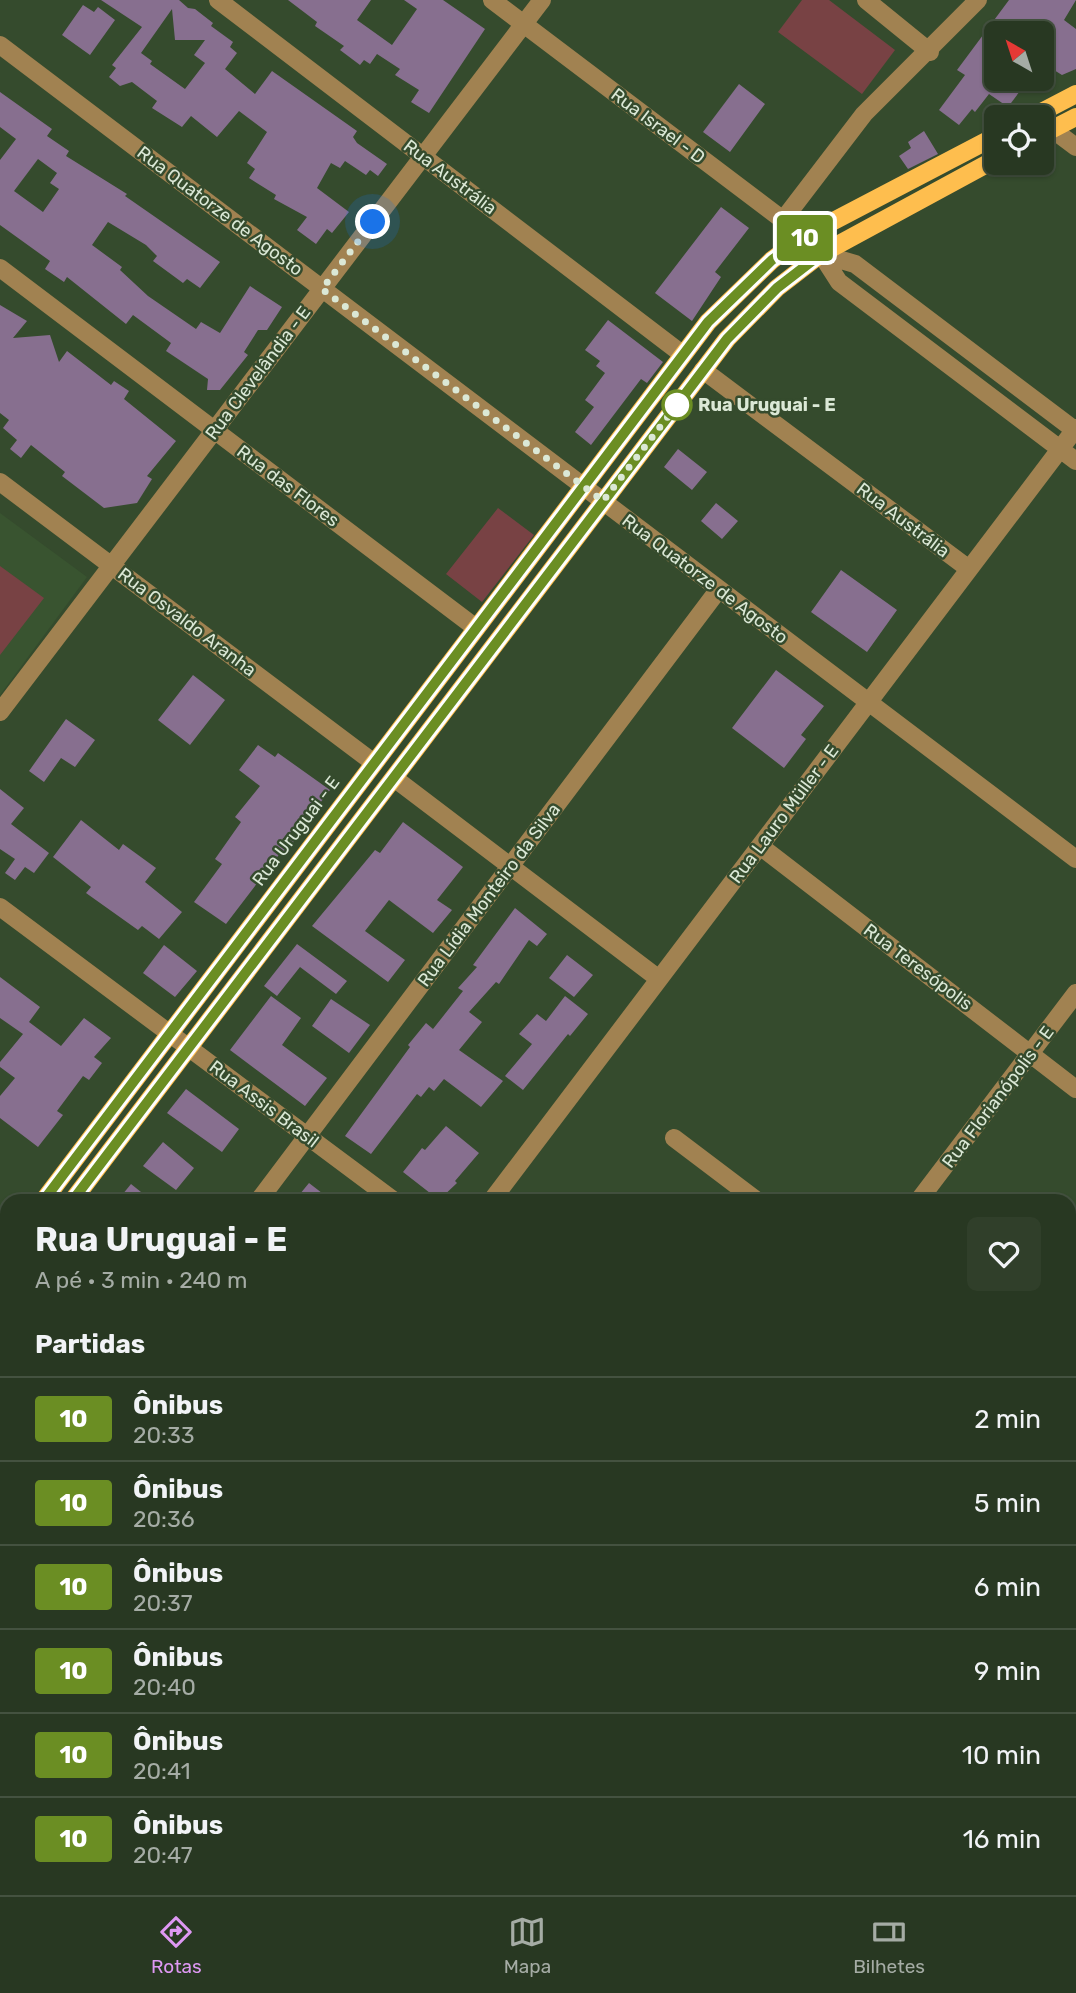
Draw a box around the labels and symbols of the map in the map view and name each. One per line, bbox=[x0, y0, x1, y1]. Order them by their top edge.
north arrow bbox=[984, 21, 1054, 91]
street label: Rua Israel - D bbox=[607, 83, 709, 169]
street label: Rua Austrália bbox=[399, 135, 501, 219]
street label: Rua Quatorze de Agosto bbox=[133, 141, 307, 281]
your location bbox=[355, 204, 390, 239]
line badge: 10 bbox=[774, 215, 836, 261]
street label: Rua Clevelândia - E bbox=[201, 302, 315, 444]
marker: Rua Uruguai - E bbox=[662, 390, 692, 420]
place label: Rua Uruguai - E bbox=[698, 394, 836, 416]
street label: Rua das Flores bbox=[233, 440, 343, 532]
street label: Rua Austrália bbox=[852, 478, 954, 562]
street label: Rua Quatorze de Agosto bbox=[618, 509, 792, 649]
street label: Rua Osvaldo Aranha bbox=[114, 563, 260, 681]
street label: Rua Lauro Müller - E bbox=[725, 740, 843, 888]
street label: Rua Uruguai - E bbox=[248, 772, 344, 890]
street label: Rua Lídia Monteiro da Silva bbox=[413, 799, 565, 991]
street label: Rua Teresópolis bbox=[859, 919, 977, 1015]
street label: Rua Florianópolis - E bbox=[937, 1022, 1059, 1172]
street label: Rua Assis Brasil bbox=[205, 1056, 323, 1152]

